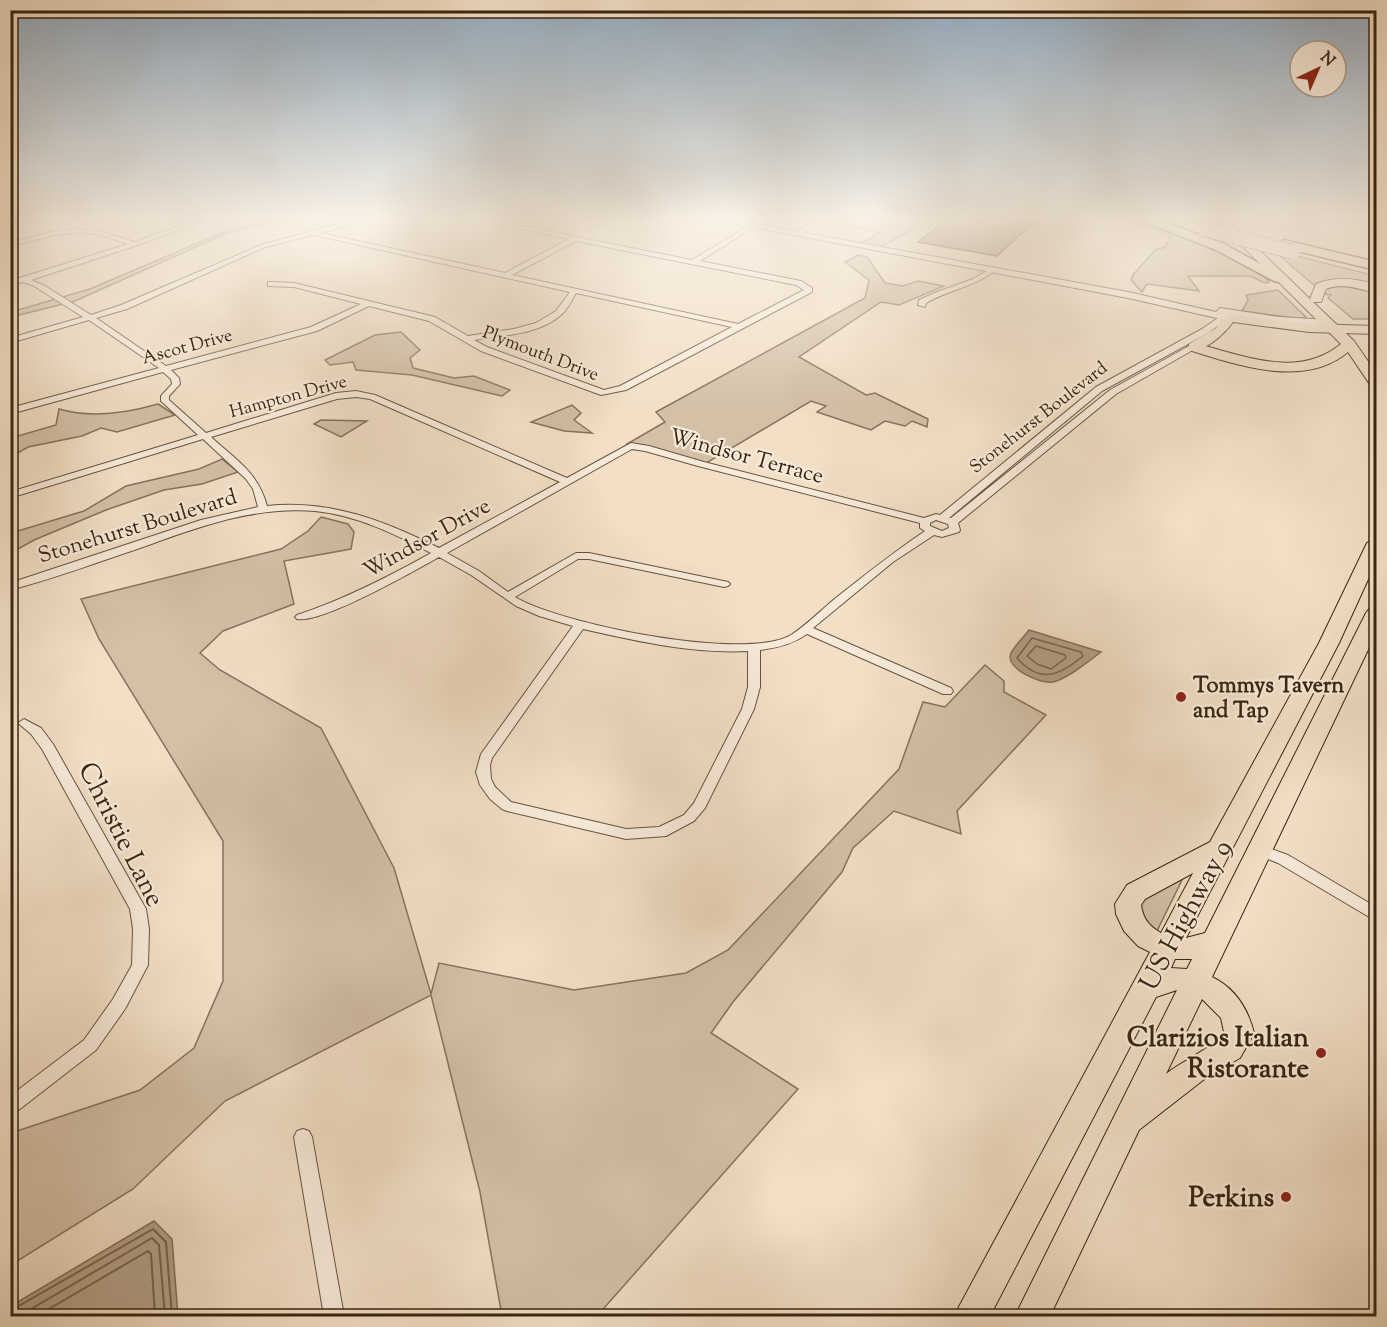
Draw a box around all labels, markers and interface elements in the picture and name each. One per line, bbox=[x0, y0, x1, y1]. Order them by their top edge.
north arrow bbox=[1288, 39, 1348, 99]
text: N bbox=[1314, 47, 1339, 73]
street label: Plymouth Drive bbox=[478, 321, 602, 389]
street label: Ascot Drive bbox=[139, 323, 236, 373]
street label: Stonehurst Boulevard bbox=[965, 356, 1114, 481]
street label: Hampton Drive bbox=[227, 370, 350, 426]
street label: Windsor Terrace bbox=[666, 422, 827, 494]
street label: Stonehurst Boulevard bbox=[34, 482, 241, 573]
street label: Windsor Drive bbox=[358, 491, 497, 588]
place label: Tommys Tavern and Tap bbox=[1193, 671, 1344, 728]
marker: Tommys Tavern and Tap bbox=[1174, 690, 1188, 704]
street label: Christie Lane bbox=[67, 756, 173, 914]
street label: US Highway 9 bbox=[1131, 834, 1243, 999]
place label: Clarizios Italian Ristorante bbox=[1127, 1020, 1309, 1090]
marker: Clarizios Italian Ristorante bbox=[1314, 1046, 1328, 1060]
place label: Perkins bbox=[1188, 1180, 1274, 1219]
marker: Perkins bbox=[1279, 1190, 1293, 1204]

